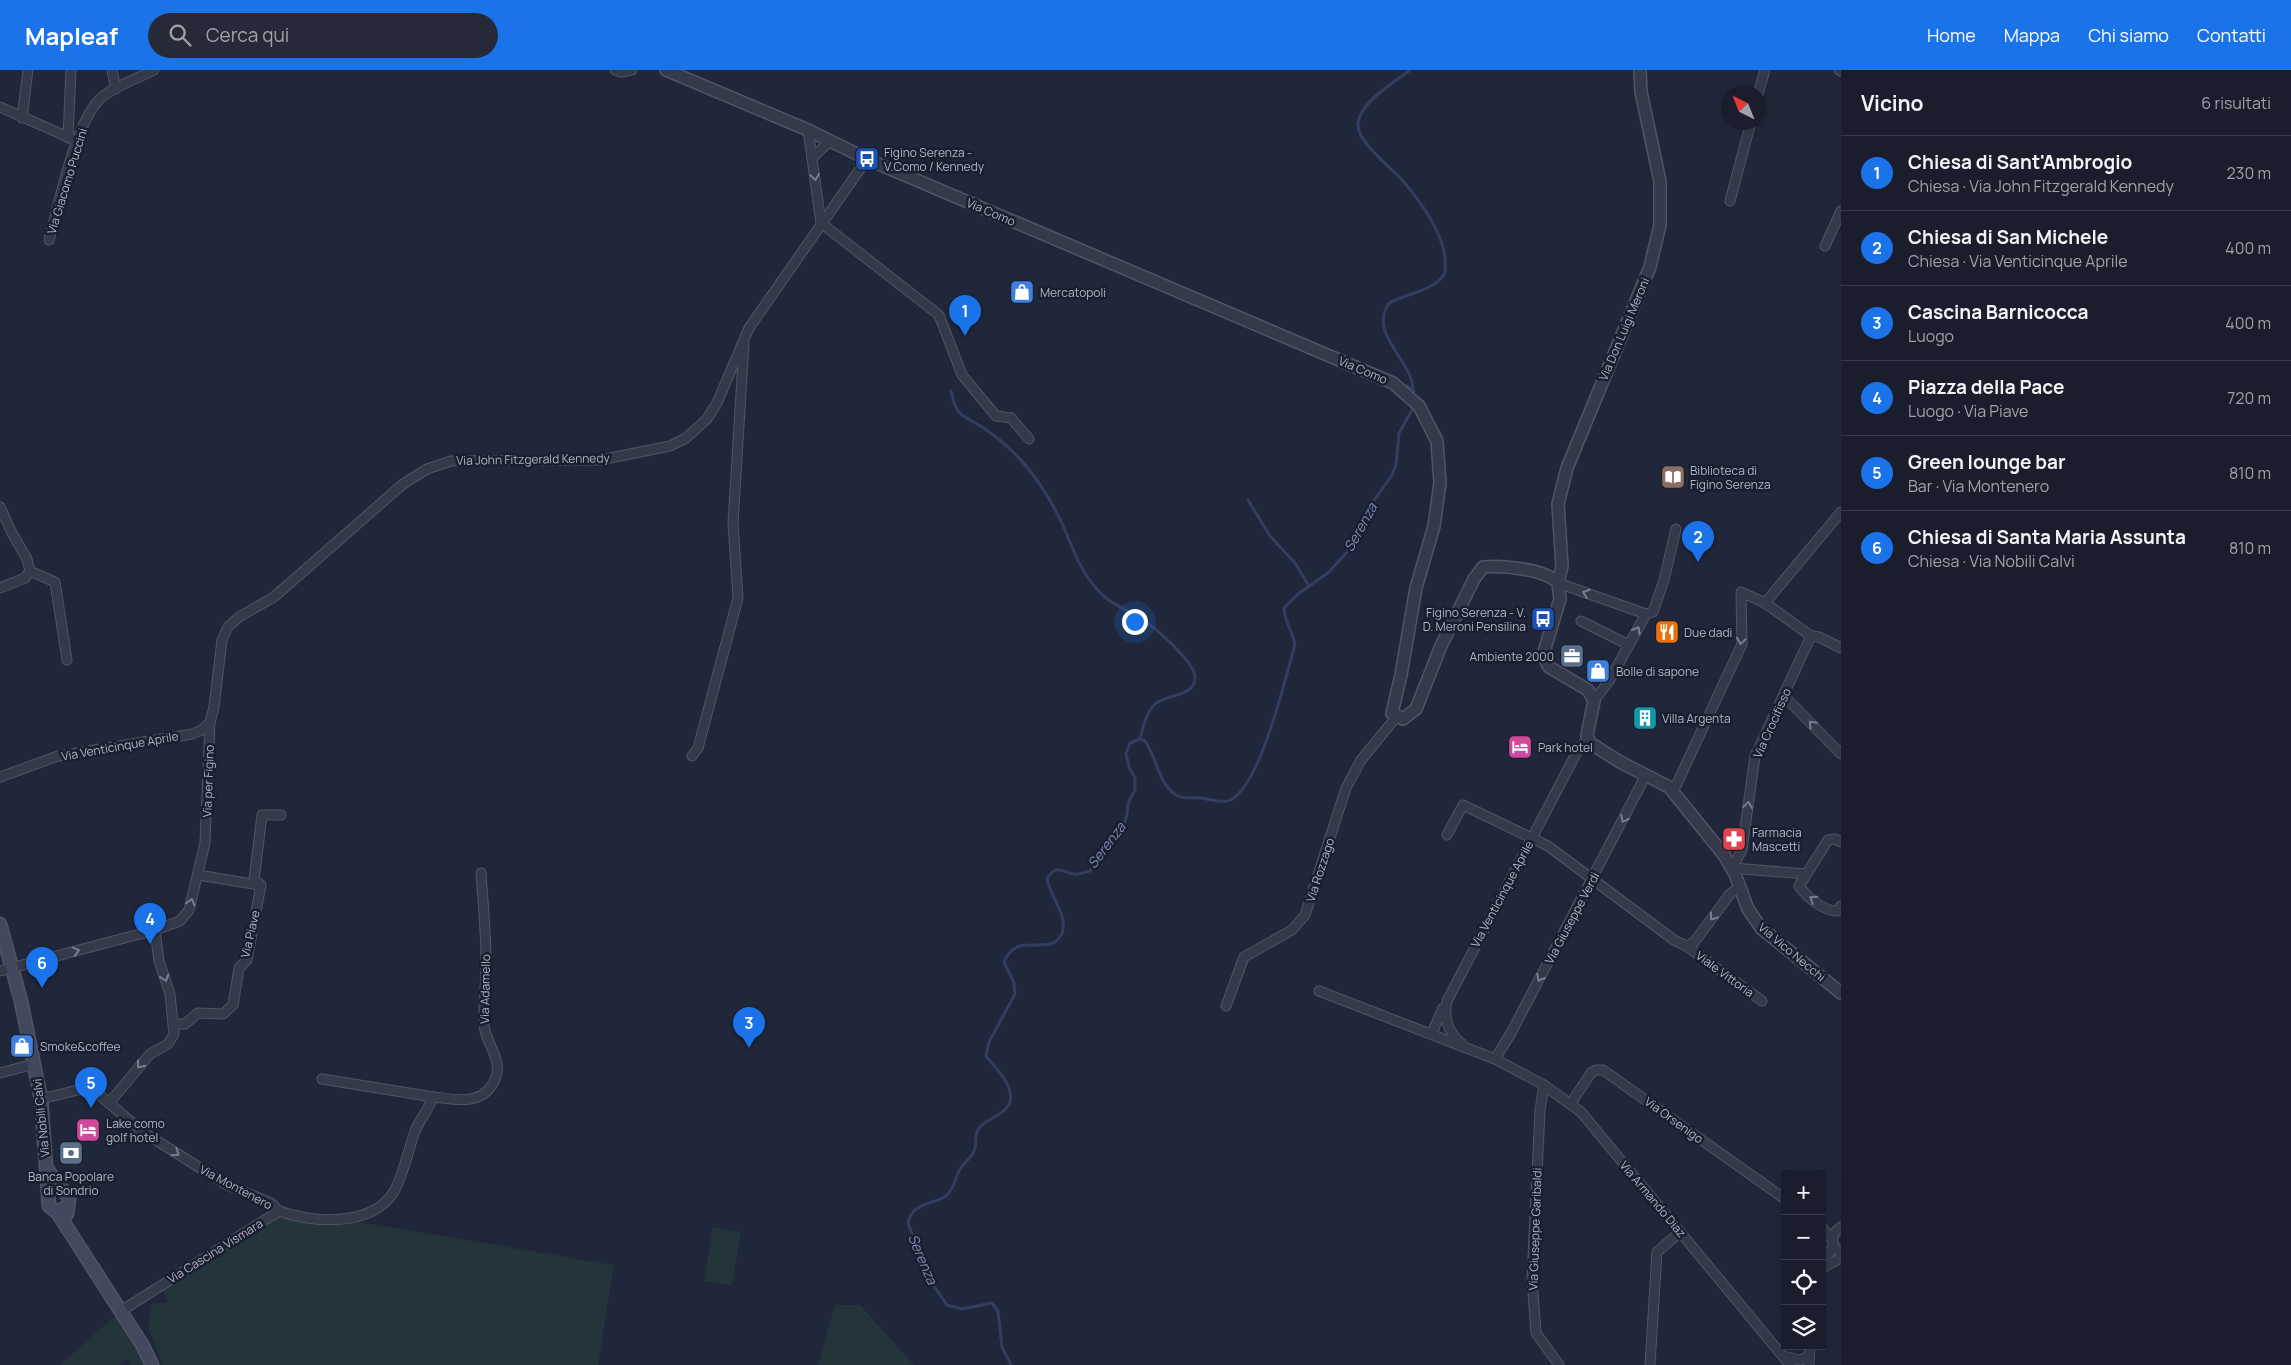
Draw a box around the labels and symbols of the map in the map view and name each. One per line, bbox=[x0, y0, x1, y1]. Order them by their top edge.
north arrow bbox=[1721, 85, 1766, 130]
street label: Via Giacomo Puccini bbox=[43, 126, 91, 236]
place label: Figino Serenza - V.Como / Kennedy bbox=[884, 144, 985, 175]
bus stop icon: Figino Serenza - V.Como / Kennedy bbox=[854, 146, 880, 172]
one-way arrow bbox=[809, 173, 820, 181]
street label: Via Como bbox=[964, 194, 1018, 230]
street label: Via Don Luigi Meroni bbox=[1595, 275, 1653, 383]
shop icon: Mercatopoli bbox=[1009, 279, 1035, 305]
place label: Mercatopoli bbox=[1040, 284, 1106, 301]
pin: 1 bbox=[949, 295, 981, 336]
street label: Via Como bbox=[1336, 352, 1390, 388]
street label: Via John Fitzgerald Kennedy bbox=[456, 449, 611, 469]
place label: Biblioteca di Figino Serenza bbox=[1690, 462, 1771, 493]
library icon: Biblioteca di Figino Serenza bbox=[1660, 464, 1686, 490]
water label: Serenza bbox=[1339, 498, 1382, 555]
pin: 2 bbox=[1682, 521, 1714, 562]
one-way arrow bbox=[1582, 588, 1591, 598]
place label: Figino Serenza - V. D. Meroni Pensilina bbox=[1423, 604, 1526, 635]
bus stop icon: Figino Serenza - V. D. Meroni Pensilina bbox=[1530, 606, 1556, 632]
your location bbox=[1122, 609, 1148, 635]
restaurant icon: Due dadi bbox=[1654, 619, 1680, 645]
place label: Due dadi bbox=[1684, 624, 1732, 641]
one-way arrow bbox=[1631, 626, 1641, 635]
one-way arrow bbox=[1736, 637, 1747, 645]
office icon: Ambiente 2000 bbox=[1559, 643, 1585, 669]
place label: Ambiente 2000 bbox=[1470, 648, 1554, 665]
shop icon: Bolle di sapone bbox=[1585, 658, 1611, 684]
place label: Bolle di sapone bbox=[1616, 663, 1699, 680]
street label: Via Crocifisso bbox=[1749, 685, 1795, 761]
building icon: Villa Argenta bbox=[1632, 705, 1658, 731]
place label: Villa Argenta bbox=[1662, 710, 1731, 727]
one-way arrow bbox=[1808, 721, 1817, 730]
street label: Via Venticinque Aprile bbox=[60, 727, 180, 765]
hotel icon: Park hotel bbox=[1507, 734, 1533, 760]
place label: Park hotel bbox=[1538, 739, 1593, 756]
street label: Via per Figino bbox=[198, 744, 218, 818]
one-way arrow bbox=[1743, 801, 1753, 809]
one-way arrow bbox=[1620, 813, 1630, 822]
water label: Serenza bbox=[1083, 817, 1130, 872]
place label: Farmacia Mascetti bbox=[1752, 824, 1802, 855]
pharmacy icon: Farmacia Mascetti bbox=[1721, 826, 1747, 852]
street label: Via Rozzago bbox=[1302, 836, 1338, 904]
street label: Via Venticinque Aprile bbox=[1467, 838, 1537, 950]
street label: Via Giuseppe Verdi bbox=[1541, 869, 1603, 967]
one-way arrow bbox=[1809, 896, 1818, 906]
one-way arrow bbox=[185, 899, 195, 907]
pin: 4 bbox=[134, 903, 166, 944]
street label: Via Piave bbox=[236, 909, 264, 959]
one-way arrow bbox=[1710, 911, 1719, 920]
street label: Via Vico Necchi bbox=[1755, 919, 1829, 985]
one-way arrow bbox=[71, 946, 80, 957]
pin: 6 bbox=[26, 947, 58, 988]
street label: Viale Vittoria bbox=[1692, 947, 1758, 1001]
street label: Via Adamello bbox=[476, 954, 494, 1024]
one-way arrow bbox=[159, 973, 169, 982]
one-way arrow bbox=[1536, 973, 1546, 982]
pin: 3 bbox=[733, 1007, 765, 1048]
shop icon: Smoke&coffee bbox=[9, 1033, 35, 1059]
place label: Smoke&coffee bbox=[40, 1038, 121, 1055]
one-way arrow bbox=[138, 1059, 146, 1068]
pin: 5 bbox=[75, 1067, 107, 1108]
street label: Via Nobili Calvi bbox=[28, 1078, 54, 1158]
street label: Via Orsenigo bbox=[1641, 1093, 1707, 1147]
place label: Lake como golf hotel bbox=[106, 1115, 165, 1146]
hotel icon: Lake como golf hotel bbox=[75, 1117, 101, 1143]
bank icon: Banca Popolare di Sondrio bbox=[58, 1140, 84, 1166]
one-way arrow bbox=[171, 1147, 180, 1157]
street label: Via Armando Diaz bbox=[1616, 1157, 1690, 1241]
street label: Via Montenero bbox=[197, 1161, 275, 1213]
street label: Via Giuseppe Garibaldi bbox=[1524, 1167, 1546, 1291]
place label: Banca Popolare di Sondrio bbox=[28, 1168, 114, 1199]
street label: Via Cascina Vismara bbox=[164, 1215, 266, 1287]
water label: Serenza bbox=[904, 1231, 943, 1288]

